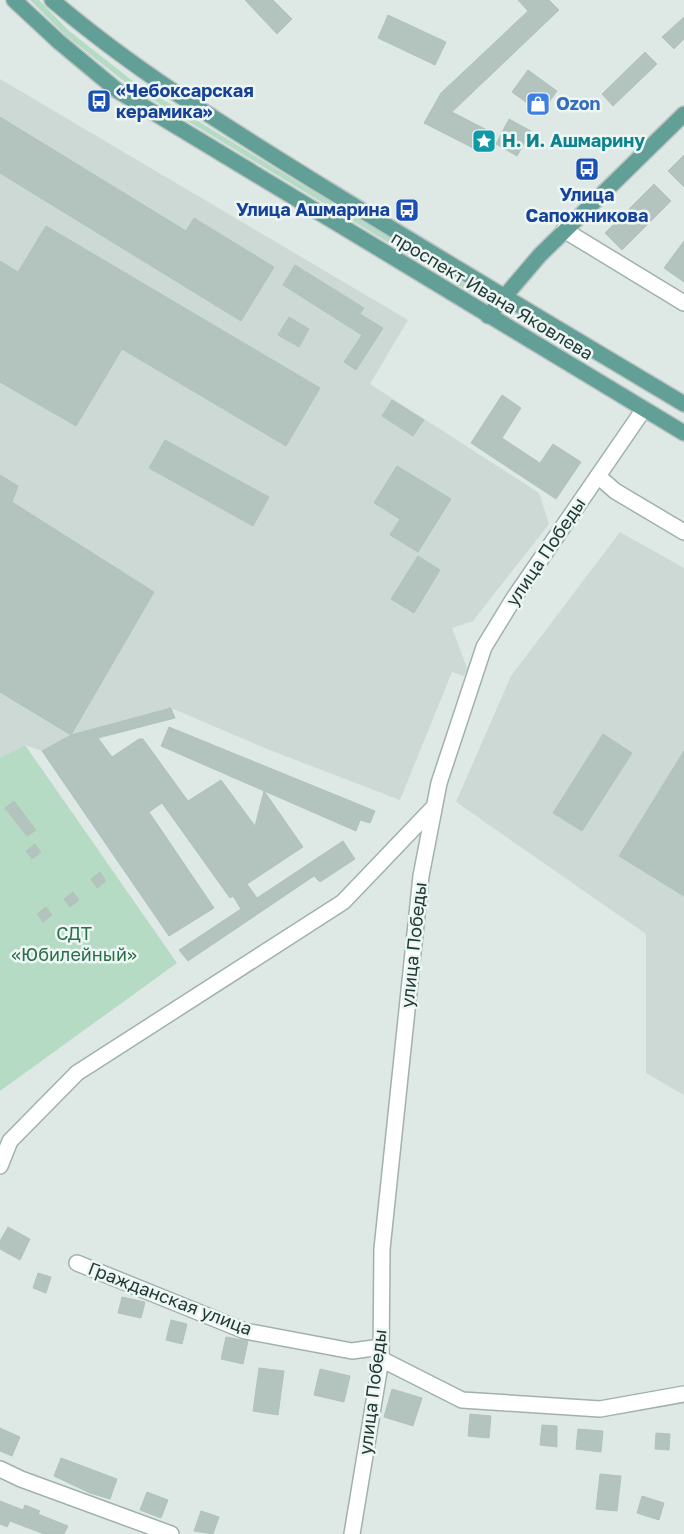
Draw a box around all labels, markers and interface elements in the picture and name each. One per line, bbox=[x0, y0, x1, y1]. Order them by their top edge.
place label: «Чебоксарская керамика» bbox=[116, 79, 254, 122]
bus stop icon: «Чебоксарская керамика» bbox=[86, 88, 112, 114]
shop icon: Ozon bbox=[525, 91, 551, 117]
place label: Ozon bbox=[556, 92, 601, 114]
place icon: Н. И. Ашмарину bbox=[471, 128, 497, 154]
place label: Н. И. Ашмарину bbox=[502, 129, 645, 151]
bus stop icon: Улица Сапожникова bbox=[574, 156, 600, 182]
place label: Улица Сапожникова bbox=[526, 183, 648, 226]
bus stop icon: Улица Ашмарина bbox=[394, 197, 420, 223]
place label: Улица Ашмарина bbox=[236, 198, 390, 220]
street label: проспект Ивана Яковлева bbox=[388, 226, 597, 364]
street label: улица Победы bbox=[501, 493, 590, 610]
street label: улица Победы bbox=[395, 881, 431, 1009]
park label: СДТ «Юбилейный» bbox=[11, 922, 137, 965]
street label: Гражданская улица bbox=[85, 1257, 255, 1339]
street label: улица Победы bbox=[353, 1328, 391, 1456]

